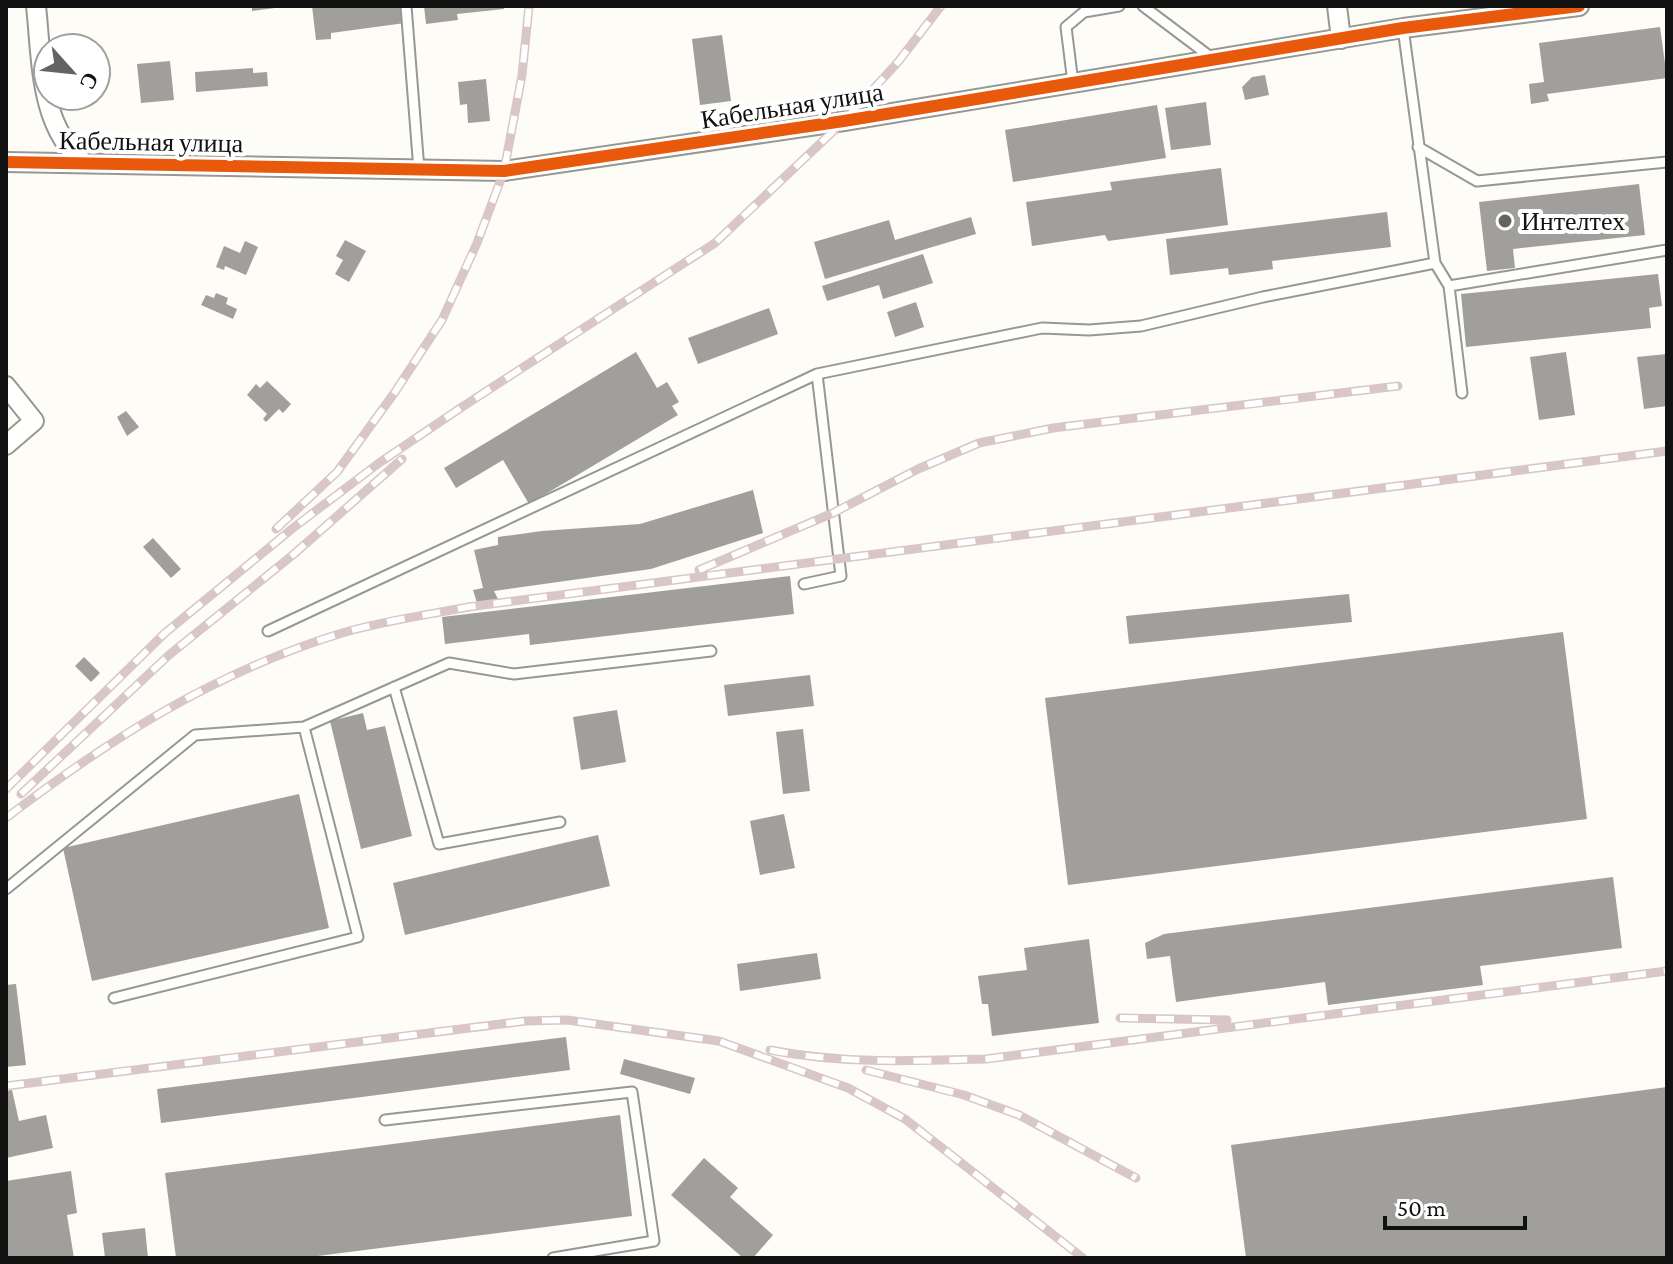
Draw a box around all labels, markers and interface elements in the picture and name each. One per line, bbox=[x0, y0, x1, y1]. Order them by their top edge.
north arrow bbox=[32, 32, 112, 112]
text: С bbox=[75, 68, 104, 94]
street label: Кабельная улица bbox=[699, 77, 886, 135]
street label: Кабельная улица bbox=[59, 126, 244, 158]
place label: Интелтех bbox=[1521, 207, 1625, 236]
marker: Интелтех bbox=[1496, 212, 1514, 230]
scale bar bbox=[1385, 1180, 1525, 1230]
text: 50 m bbox=[1397, 1194, 1446, 1221]

